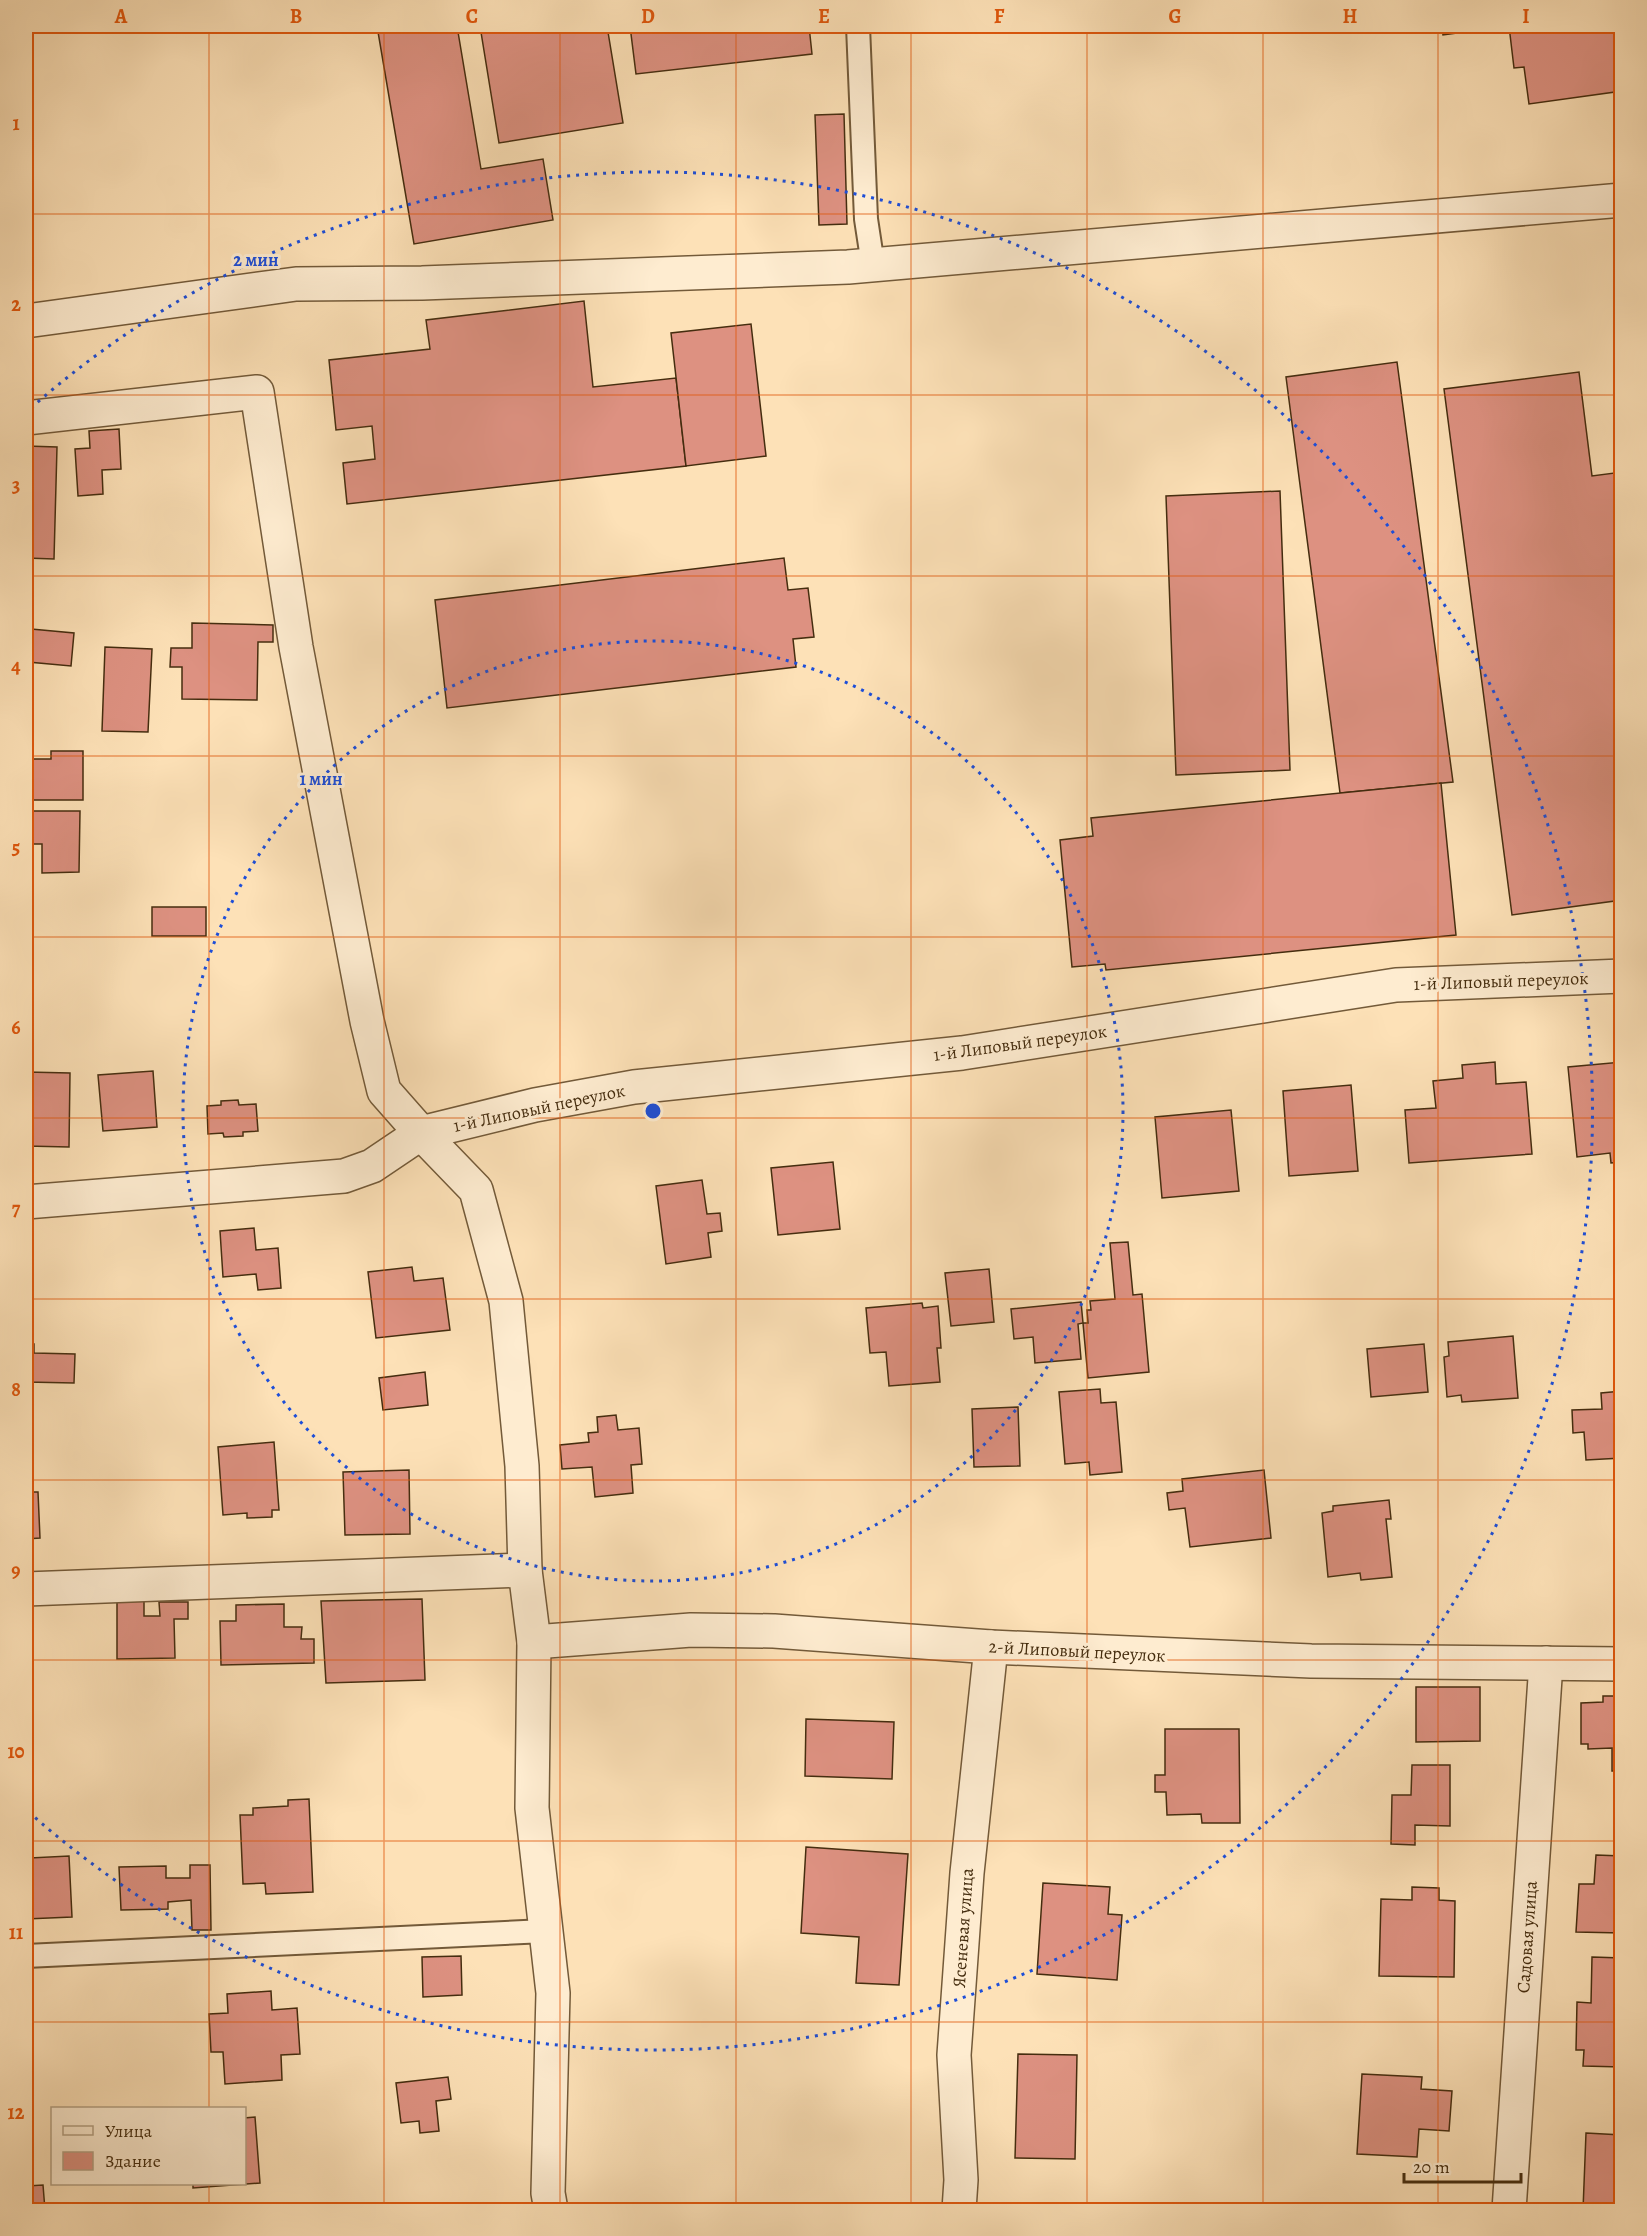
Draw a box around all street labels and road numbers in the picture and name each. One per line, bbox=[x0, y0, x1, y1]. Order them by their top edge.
street label: 1-й Липовый переулок bbox=[1413, 966, 1589, 996]
street label: 1-й Липовый переулок bbox=[932, 1019, 1108, 1067]
street label: 1-й Липовый переулок bbox=[451, 1078, 627, 1138]
street label: 2-й Липовый переулок bbox=[988, 1634, 1166, 1668]
street label: Ясеневая улица bbox=[947, 1867, 979, 1989]
street label: Садовая улица bbox=[1511, 1879, 1543, 1994]

